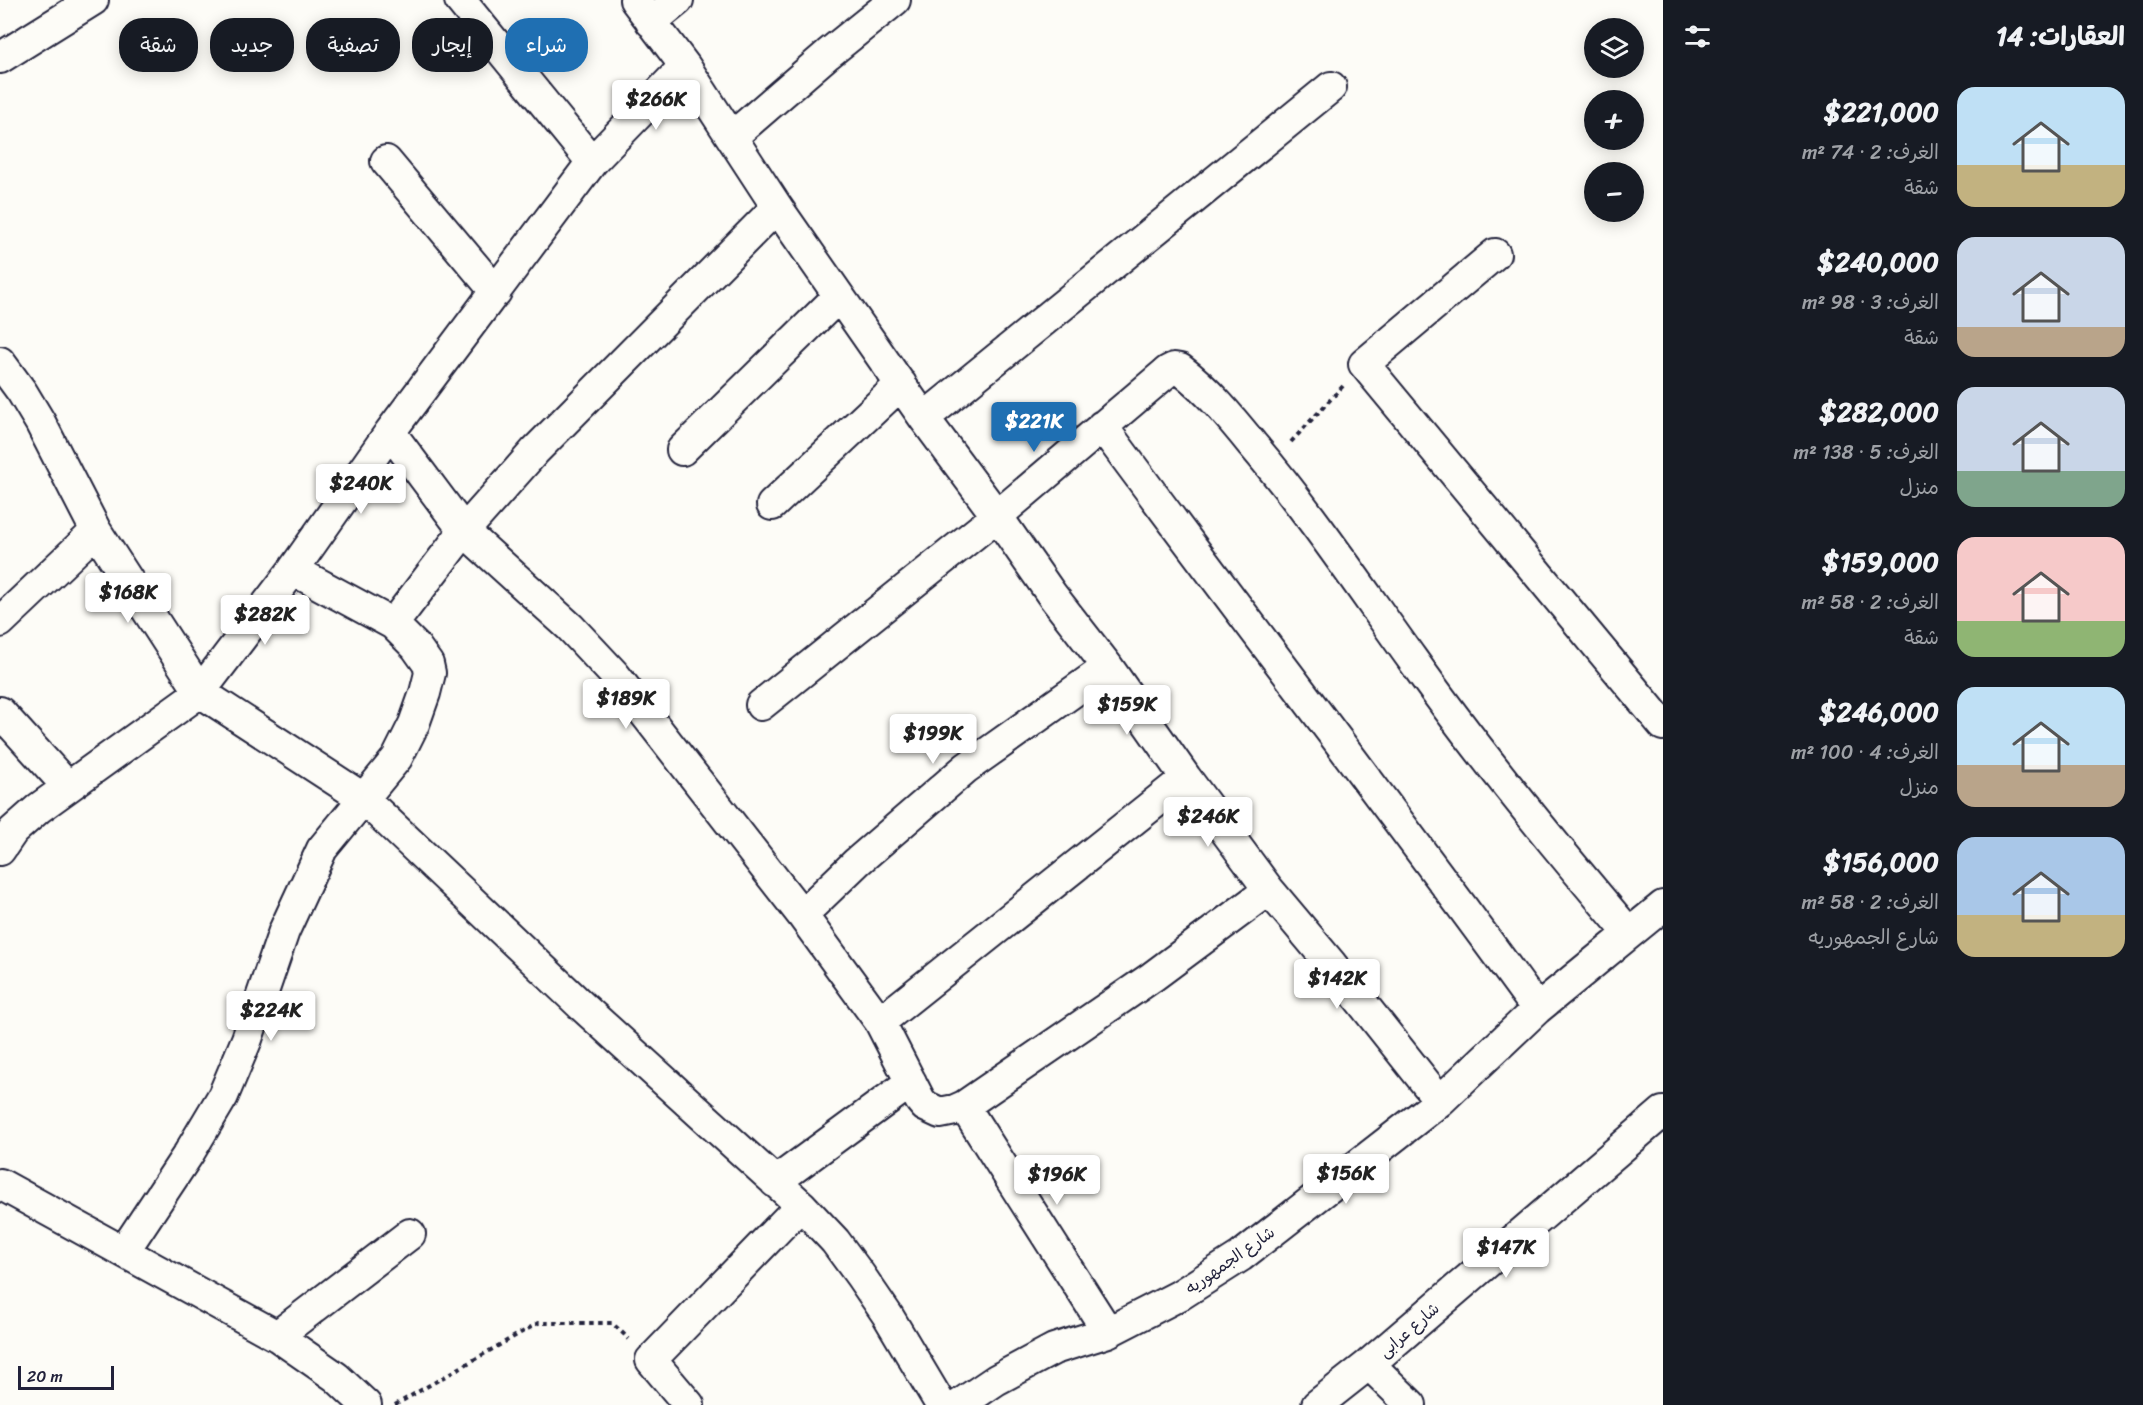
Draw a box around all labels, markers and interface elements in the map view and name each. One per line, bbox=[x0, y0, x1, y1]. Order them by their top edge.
text: العقارات: 14 bbox=[1996, 13, 2125, 59]
chip: شقة bbox=[119, 18, 198, 72]
chip: جديد bbox=[210, 18, 294, 72]
chip: تصفية bbox=[306, 18, 400, 72]
chip: إيجار bbox=[412, 18, 493, 72]
chip: شراء bbox=[505, 18, 588, 72]
map controls bbox=[1584, 18, 1644, 222]
button: layers bbox=[1584, 18, 1644, 78]
icon: filters bbox=[1681, 20, 1714, 53]
pin: $266K bbox=[614, 80, 698, 131]
text: $266K bbox=[626, 82, 686, 117]
text: $221,000 bbox=[1824, 89, 1939, 135]
button: + bbox=[1584, 90, 1644, 150]
icon: home bbox=[2005, 111, 2077, 183]
text: الغرف: 2 · 74 m² bbox=[1802, 135, 1939, 170]
button: − bbox=[1584, 162, 1644, 222]
text: شقة bbox=[1904, 170, 1939, 205]
text: $240,000 bbox=[1818, 239, 1939, 285]
icon: home bbox=[2005, 261, 2077, 333]
text: الغرف: 3 · 98 m² bbox=[1802, 285, 1939, 320]
text: شقة bbox=[1904, 320, 1939, 355]
text: $282,000 bbox=[1820, 389, 1939, 435]
pin: $221K bbox=[992, 402, 1076, 453]
text: $221K bbox=[1005, 404, 1063, 439]
icon: home bbox=[2005, 411, 2077, 483]
text: الغرف: 5 · 138 m² bbox=[1794, 435, 1939, 470]
pin: $240K bbox=[319, 464, 403, 515]
text: $240K bbox=[330, 466, 392, 501]
text: منزل bbox=[1900, 470, 1939, 505]
text: $159,000 bbox=[1822, 539, 1939, 585]
icon: home bbox=[2005, 561, 2077, 633]
pin: $168K bbox=[86, 573, 170, 624]
text: $168K bbox=[99, 575, 157, 610]
text: الغرف: 2 · 58 m² bbox=[1802, 585, 1939, 620]
pin: $282K bbox=[223, 595, 307, 646]
text: $282K bbox=[235, 597, 295, 632]
text: شقة bbox=[1904, 620, 1939, 655]
pin: $189K bbox=[584, 679, 668, 730]
text: $189K bbox=[597, 681, 655, 716]
pin: $159K bbox=[1085, 685, 1169, 736]
text: $159K bbox=[1098, 687, 1156, 722]
text: $246,000 bbox=[1819, 689, 1939, 735]
icon: home bbox=[2005, 711, 2077, 783]
pin: $199K bbox=[891, 714, 975, 765]
text: $199K bbox=[904, 716, 962, 751]
text: الغرف: 4 · 100 m² bbox=[1791, 735, 1939, 770]
text: منزل bbox=[1900, 770, 1939, 805]
pin: $246K bbox=[1166, 797, 1250, 848]
text: $246K bbox=[1177, 799, 1239, 834]
text: $156,000 bbox=[1823, 839, 1939, 885]
icon: home bbox=[2005, 861, 2077, 933]
text: الغرف: 2 · 58 m² bbox=[1802, 885, 1939, 920]
text: شارع الجمهوريه bbox=[1809, 920, 1939, 955]
pin: $142K bbox=[1295, 959, 1379, 1010]
text: $142K bbox=[1308, 961, 1366, 996]
pin: $224K bbox=[229, 991, 313, 1042]
text: $224K bbox=[240, 993, 302, 1028]
pin: $156K bbox=[1304, 1154, 1388, 1205]
pin: $196K bbox=[1015, 1155, 1099, 1206]
text: $156K bbox=[1317, 1156, 1375, 1191]
text: $196K bbox=[1028, 1157, 1086, 1192]
street label: شارع الجمهوريه bbox=[1179, 1218, 1281, 1302]
pin: $147K bbox=[1464, 1228, 1548, 1279]
text: $147K bbox=[1477, 1230, 1535, 1265]
street label: شارع عرابى bbox=[1372, 1295, 1446, 1365]
text: 20 m bbox=[27, 1362, 63, 1391]
scale bar bbox=[18, 1363, 114, 1390]

